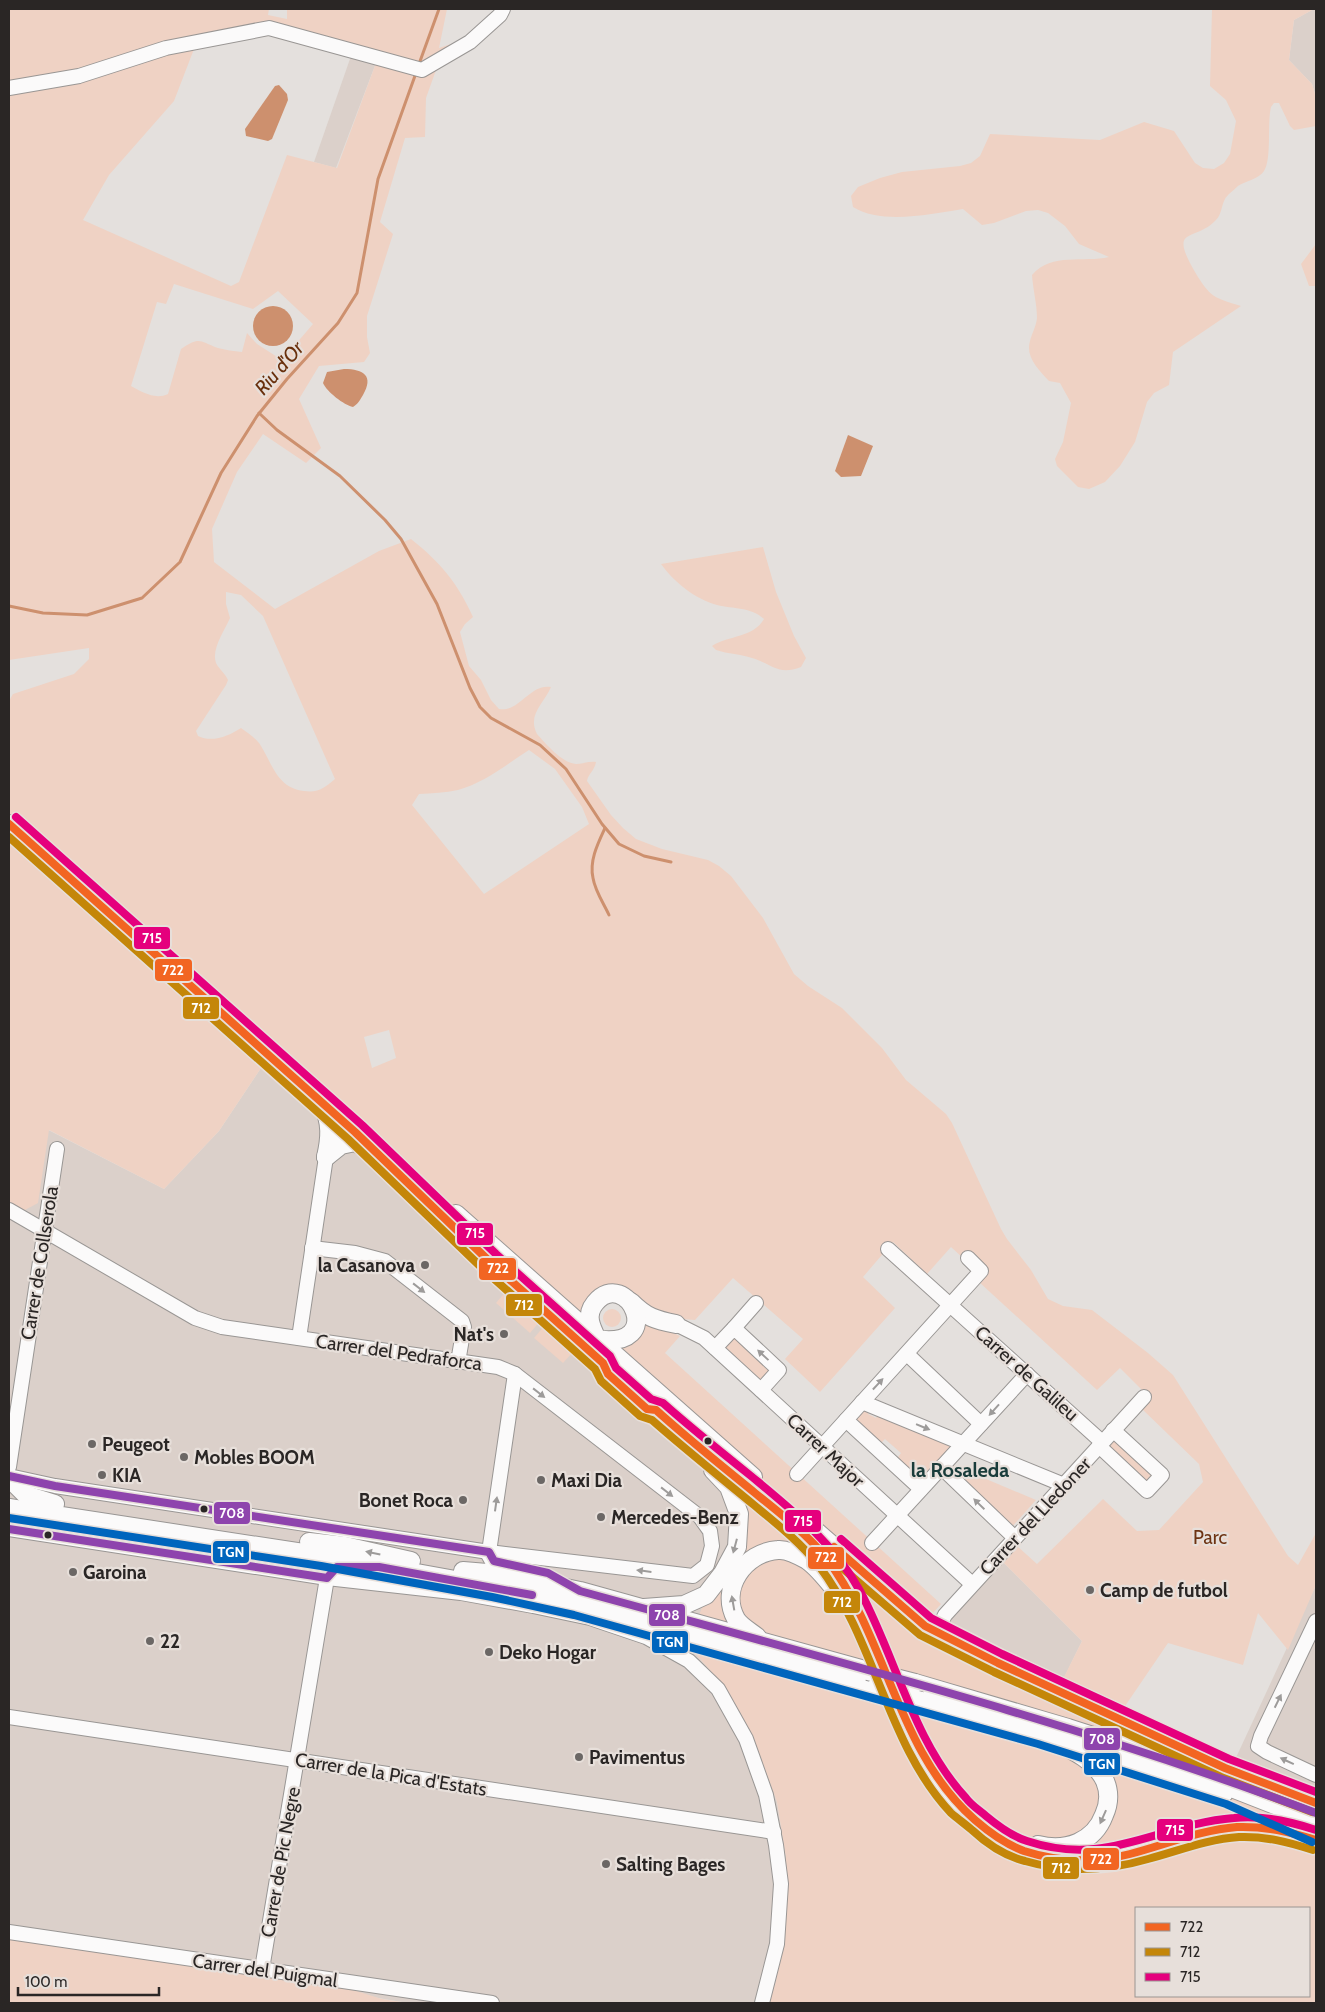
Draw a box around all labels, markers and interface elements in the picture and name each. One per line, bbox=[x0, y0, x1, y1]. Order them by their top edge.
water label: Riu d'Or bbox=[249, 336, 309, 400]
line badge: 715 bbox=[133, 926, 171, 950]
text: 715 bbox=[142, 929, 162, 947]
line badge: 722 bbox=[154, 958, 193, 982]
text: 722 bbox=[162, 961, 184, 979]
line badge: 712 bbox=[182, 996, 220, 1020]
text: 712 bbox=[191, 999, 211, 1017]
street label: Carrer de Collserola bbox=[16, 1185, 63, 1342]
line badge: 715 bbox=[456, 1222, 494, 1246]
text: 715 bbox=[465, 1224, 485, 1242]
place label: la Casanova bbox=[318, 1254, 416, 1277]
line badge: 722 bbox=[478, 1257, 517, 1281]
marker: la Casanova bbox=[419, 1259, 431, 1271]
text: 722 bbox=[487, 1259, 509, 1277]
one-way arrow bbox=[412, 1283, 426, 1293]
line badge: 712 bbox=[505, 1293, 543, 1317]
text: 712 bbox=[514, 1296, 534, 1314]
street label: Carrer de Galileu bbox=[970, 1321, 1083, 1426]
place label: Nat's bbox=[454, 1323, 494, 1346]
marker: Nat's bbox=[498, 1328, 510, 1340]
street label: Carrer del Pedraforca bbox=[314, 1329, 483, 1376]
one-way arrow bbox=[757, 1349, 769, 1361]
one-way arrow bbox=[872, 1379, 884, 1391]
one-way arrow bbox=[532, 1387, 545, 1398]
one-way arrow bbox=[988, 1403, 1000, 1415]
street label: Carrer Major bbox=[782, 1409, 869, 1492]
one-way arrow bbox=[916, 1424, 930, 1432]
place label: Peugeot bbox=[102, 1433, 170, 1456]
unlabelled marker bbox=[703, 1436, 713, 1446]
marker: Peugeot bbox=[86, 1438, 98, 1450]
place label: Mobles BOOM bbox=[194, 1446, 315, 1469]
marker: Mobles BOOM bbox=[178, 1451, 190, 1463]
street label: Carrer del Lledoner bbox=[975, 1453, 1096, 1580]
district label: la Rosaleda bbox=[911, 1458, 1009, 1482]
place label: KIA bbox=[112, 1464, 141, 1487]
marker: KIA bbox=[96, 1469, 108, 1481]
place label: Maxi Dia bbox=[551, 1469, 622, 1492]
marker: Maxi Dia bbox=[535, 1474, 547, 1486]
one-way arrow bbox=[661, 1487, 674, 1497]
place label: Bonet Roca bbox=[359, 1489, 454, 1512]
marker: Bonet Roca bbox=[457, 1494, 469, 1506]
one-way arrow bbox=[492, 1495, 500, 1511]
one-way arrow bbox=[974, 1498, 986, 1510]
line badge: 708 bbox=[213, 1501, 251, 1525]
unlabelled marker bbox=[199, 1504, 209, 1514]
text: 708 bbox=[219, 1504, 245, 1522]
place label: Mercedes-Benz bbox=[611, 1506, 739, 1529]
line badge: 715 bbox=[784, 1509, 822, 1533]
marker: Mercedes-Benz bbox=[595, 1511, 607, 1523]
text: 715 bbox=[793, 1512, 813, 1530]
park label: Parc bbox=[1193, 1526, 1227, 1549]
unlabelled marker bbox=[43, 1530, 53, 1540]
one-way arrow bbox=[731, 1539, 739, 1554]
line badge: TGN bbox=[212, 1540, 250, 1564]
text: TGN bbox=[218, 1543, 244, 1561]
line badge: 722 bbox=[807, 1546, 845, 1570]
one-way arrow bbox=[365, 1548, 381, 1556]
text: 722 bbox=[815, 1548, 837, 1566]
place label: Garoina bbox=[83, 1561, 147, 1584]
marker: Garoina bbox=[67, 1566, 79, 1578]
one-way arrow bbox=[636, 1567, 652, 1575]
place label: Camp de futbol bbox=[1100, 1579, 1228, 1602]
marker: Camp de futbol bbox=[1084, 1584, 1096, 1596]
line badge: 712 bbox=[823, 1590, 861, 1614]
text: 712 bbox=[832, 1593, 852, 1611]
one-way arrow bbox=[728, 1595, 736, 1611]
line badge: 708 bbox=[648, 1603, 686, 1627]
text: 708 bbox=[654, 1606, 680, 1624]
place label: 22 bbox=[160, 1630, 180, 1653]
line badge: TGN bbox=[651, 1630, 689, 1654]
text: TGN bbox=[657, 1633, 683, 1651]
marker: 22 bbox=[144, 1635, 156, 1647]
place label: Deko Hogar bbox=[499, 1641, 597, 1664]
marker: Deko Hogar bbox=[483, 1646, 495, 1658]
one-way arrow bbox=[1274, 1694, 1282, 1709]
line badge: 708 bbox=[1083, 1727, 1121, 1751]
text: 708 bbox=[1089, 1730, 1115, 1748]
place label: Pavimentus bbox=[589, 1746, 685, 1769]
street label: Carrer de la Pica d'Estats bbox=[294, 1748, 488, 1801]
marker: Pavimentus bbox=[573, 1751, 585, 1763]
line badge: TGN bbox=[1083, 1752, 1121, 1776]
text: TGN bbox=[1089, 1755, 1115, 1773]
one-way arrow bbox=[1280, 1757, 1294, 1765]
street label: Carrer de Pic Negre bbox=[256, 1785, 305, 1939]
one-way arrow bbox=[1099, 1810, 1107, 1824]
line badge: 715 bbox=[1156, 1818, 1194, 1842]
text: 715 bbox=[1165, 1821, 1185, 1839]
line badge: 722 bbox=[1082, 1847, 1120, 1871]
text: 722 bbox=[1090, 1850, 1112, 1868]
place label: Salting Bages bbox=[616, 1853, 725, 1876]
line badge: 712 bbox=[1042, 1856, 1080, 1880]
marker: Salting Bages bbox=[600, 1858, 612, 1870]
text: 712 bbox=[1051, 1859, 1071, 1877]
legend bbox=[1135, 1907, 1310, 1997]
text: 722 bbox=[1180, 1918, 1203, 1936]
text: 712 bbox=[1180, 1943, 1200, 1961]
street label: Carrer del Puigmal bbox=[191, 1949, 339, 1992]
scale bar bbox=[18, 1964, 159, 1996]
text: 715 bbox=[1180, 1968, 1201, 1986]
text: 100 m bbox=[25, 1973, 67, 1991]

